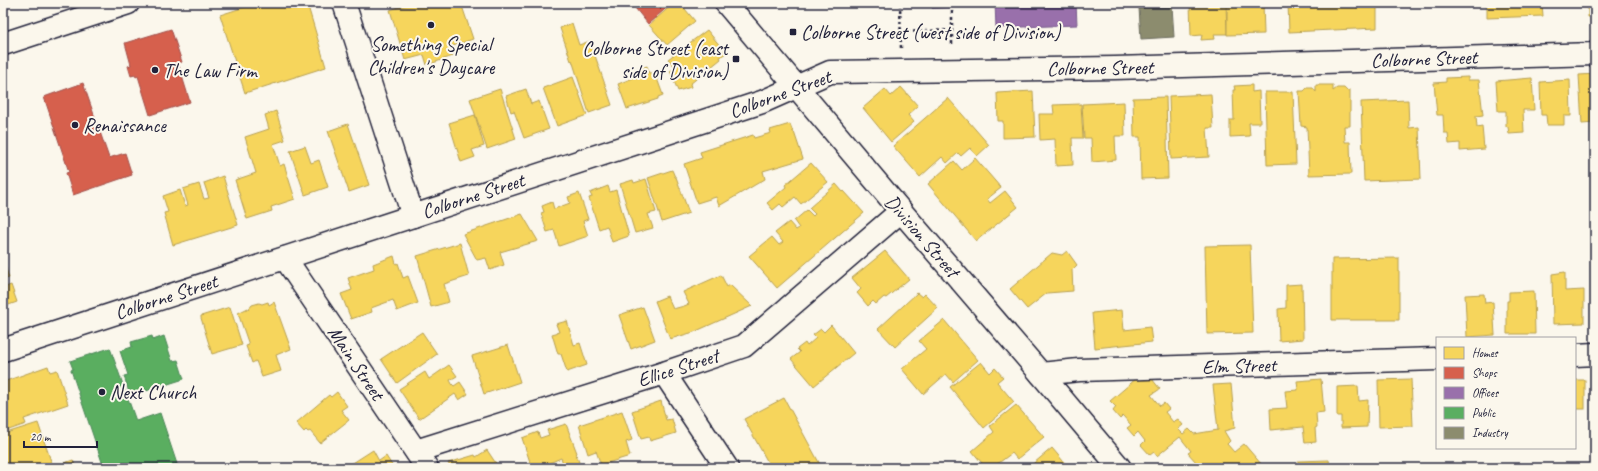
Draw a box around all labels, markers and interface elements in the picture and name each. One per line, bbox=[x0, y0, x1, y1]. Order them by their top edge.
marker: Something Special Children's Daycare bbox=[426, 20, 436, 30]
place label: Colborne Street (west side of Division) bbox=[801, 20, 1062, 45]
marker: Colborne Street (west side of Division) bbox=[788, 27, 798, 37]
place label: Something Special Children's Daycare bbox=[368, 32, 496, 80]
place label: Colborne Street (east side of Division) bbox=[582, 36, 730, 84]
street label: Colborne Street bbox=[1370, 45, 1480, 73]
marker: Colborne Street (east side of Division) bbox=[731, 54, 741, 64]
street label: Colborne Street bbox=[1047, 55, 1156, 81]
place label: The Law Firm bbox=[163, 58, 258, 83]
street label: Colborne Street bbox=[726, 63, 836, 124]
marker: The Law Firm bbox=[150, 65, 160, 75]
place label: Renaissance bbox=[83, 113, 167, 138]
marker: Renaissance bbox=[70, 120, 80, 130]
street label: Colborne Street bbox=[419, 167, 530, 224]
street label: Division Street bbox=[879, 190, 967, 285]
street label: Colborne Street bbox=[112, 268, 223, 325]
street label: Main Street bbox=[322, 321, 391, 407]
legend bbox=[1436, 337, 1576, 449]
street label: Ellice Street bbox=[634, 342, 725, 393]
text: Homes bbox=[1472, 345, 1499, 361]
street label: Elm Street bbox=[1201, 352, 1279, 380]
text: Shops bbox=[1472, 365, 1497, 381]
place label: Next Church bbox=[110, 380, 197, 405]
text: Offices bbox=[1472, 385, 1499, 401]
marker: Next Church bbox=[97, 387, 107, 397]
text: Public bbox=[1472, 405, 1496, 421]
scale bar bbox=[24, 423, 97, 449]
text: Industry bbox=[1472, 425, 1509, 441]
text: 20 m bbox=[30, 429, 52, 445]

